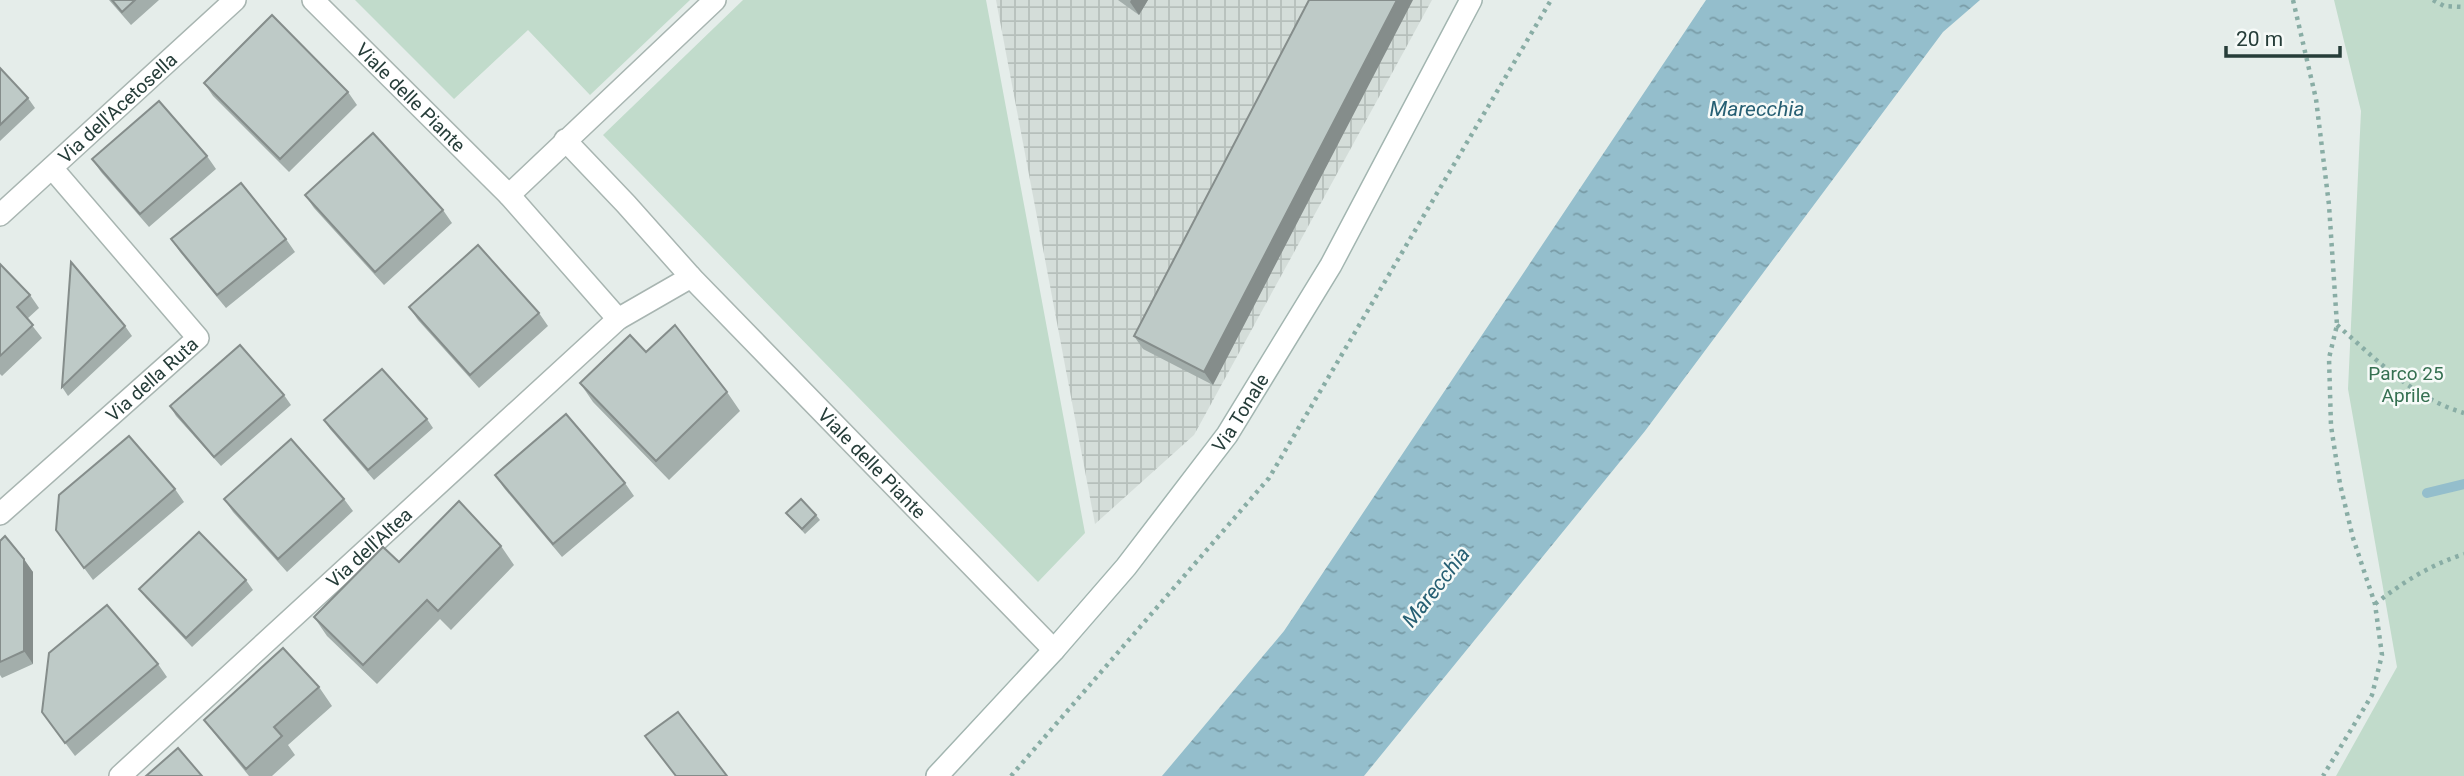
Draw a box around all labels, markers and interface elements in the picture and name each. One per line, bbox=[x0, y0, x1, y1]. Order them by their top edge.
scale bar bbox=[2226, 14, 2340, 58]
text: 20 m bbox=[2236, 27, 2283, 51]
street label: Viale delle Piante bbox=[351, 38, 470, 157]
street label: Via dell'Acetosella bbox=[53, 48, 182, 168]
water label: Marecchia bbox=[1710, 97, 1804, 121]
street label: Via della Ruta bbox=[101, 332, 203, 427]
park label: Parco 25 Aprile bbox=[2368, 362, 2444, 407]
street label: Via Tonale bbox=[1207, 369, 1274, 457]
street label: Viale delle Piante bbox=[813, 404, 931, 524]
street label: Via dell'Altea bbox=[322, 503, 417, 593]
water label: Marecchia bbox=[1397, 542, 1475, 632]

